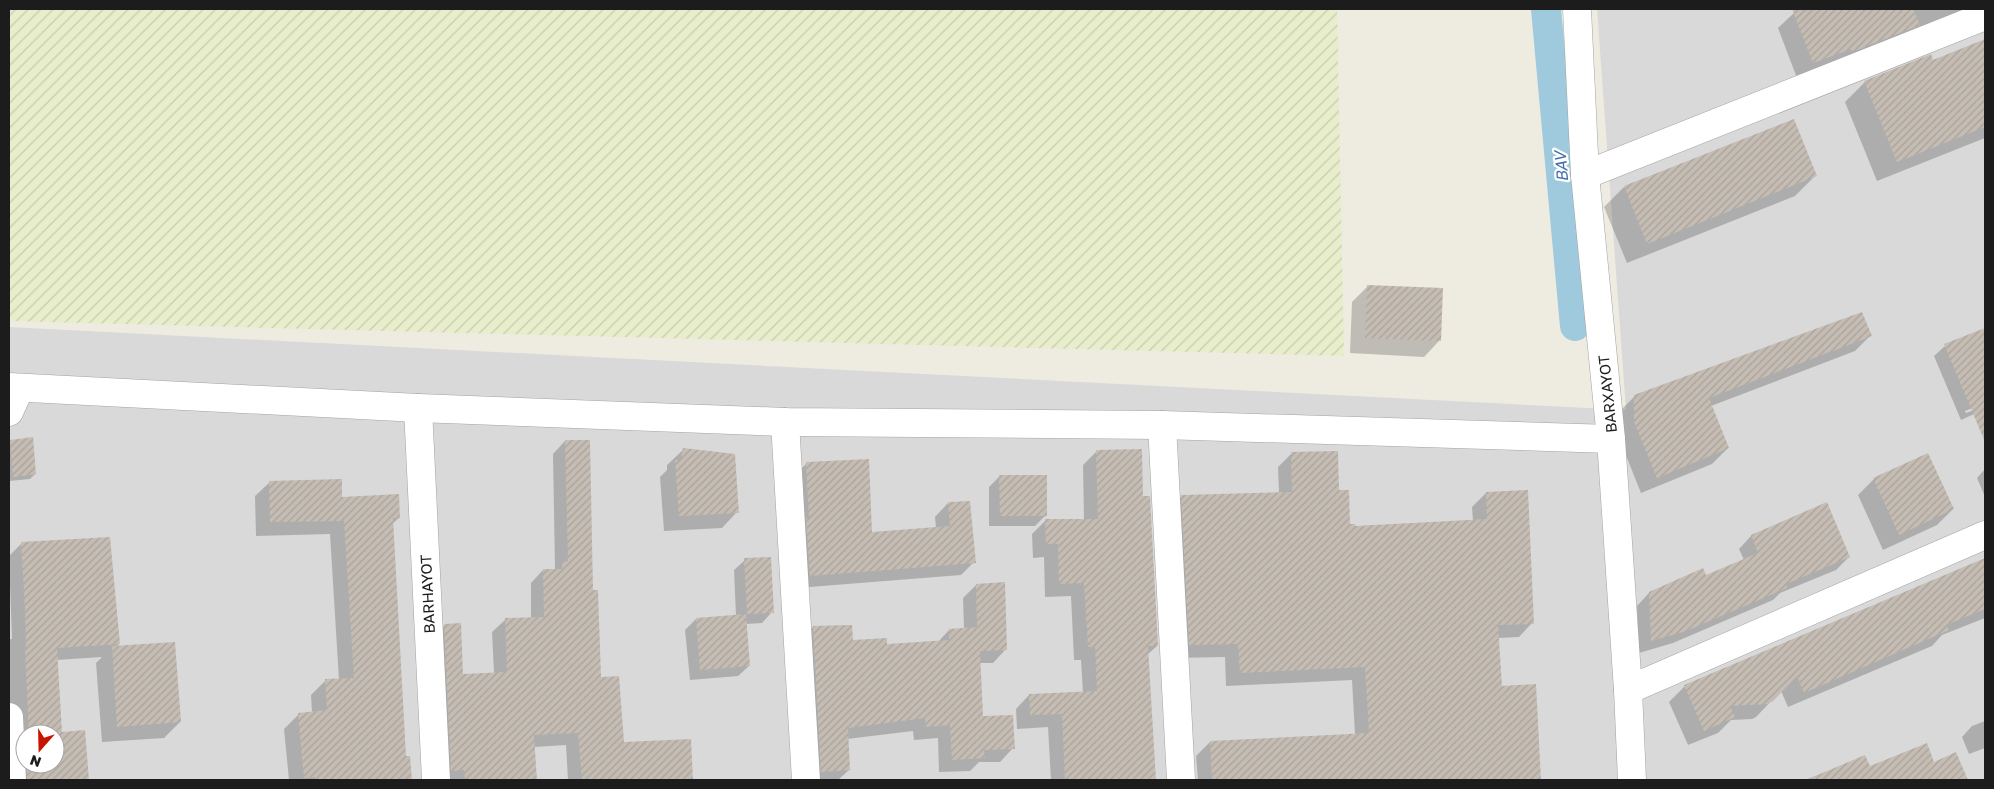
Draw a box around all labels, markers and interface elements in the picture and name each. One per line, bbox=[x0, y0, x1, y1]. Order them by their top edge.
water label: BAV bbox=[1549, 148, 1572, 183]
street label: BARXAYOT bbox=[1594, 354, 1620, 434]
street label: BARHAYOT bbox=[416, 554, 438, 634]
north arrow bbox=[15, 724, 65, 774]
text: N bbox=[27, 752, 43, 771]

